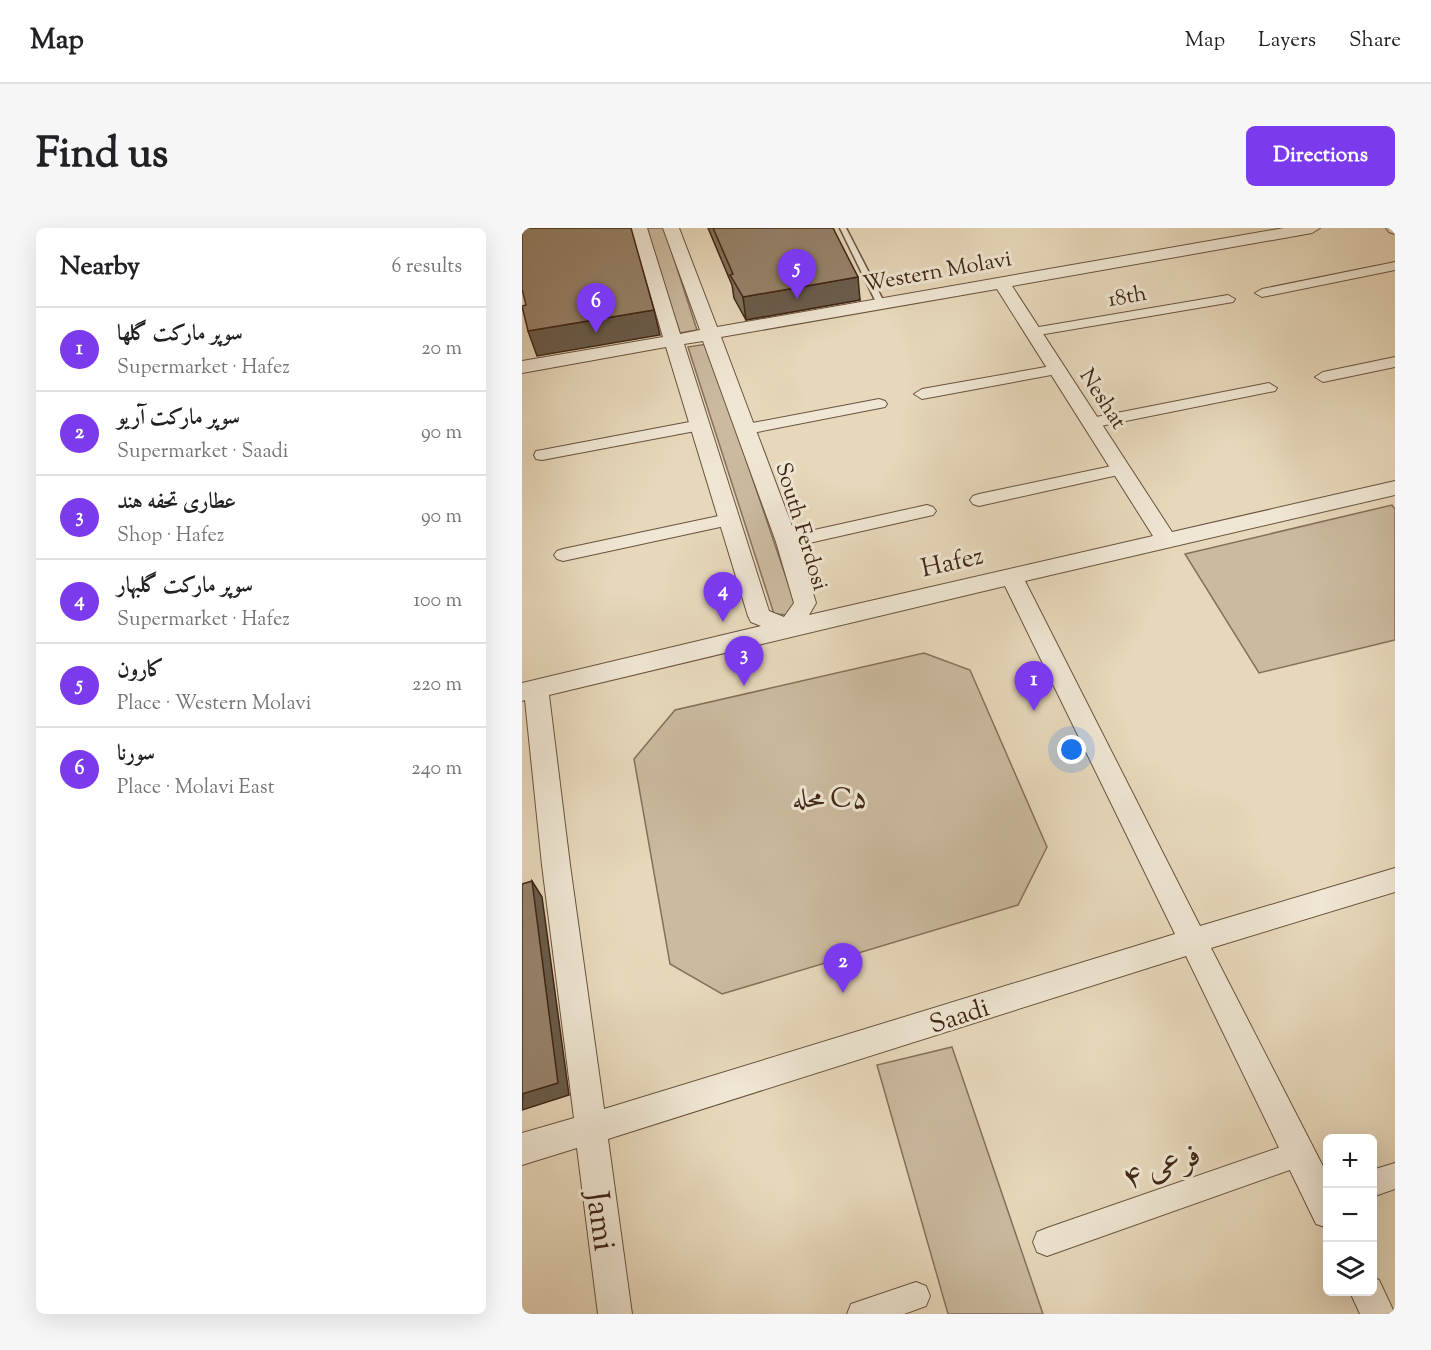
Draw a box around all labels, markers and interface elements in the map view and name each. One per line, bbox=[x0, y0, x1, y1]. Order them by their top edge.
text: Map bbox=[30, 21, 84, 61]
text: Map bbox=[1185, 26, 1225, 56]
text: Layers bbox=[1258, 26, 1316, 56]
text: Share bbox=[1349, 26, 1401, 56]
text: Find us bbox=[36, 126, 168, 186]
button: Directions bbox=[1246, 126, 1395, 186]
street label: Western Molavi bbox=[861, 244, 1014, 302]
text: Nearby bbox=[60, 249, 140, 286]
pin: 5 bbox=[778, 250, 816, 299]
text: 6 results bbox=[392, 253, 462, 282]
street label: 18th bbox=[1106, 279, 1150, 317]
pin: 6 bbox=[576, 284, 616, 333]
text: سوپر مارکت گلها bbox=[117, 319, 243, 351]
text: 1 bbox=[76, 335, 83, 364]
text: 20 m bbox=[421, 335, 462, 364]
text: Supermarket · Hafez bbox=[117, 354, 290, 383]
street label: Neshat bbox=[1070, 363, 1133, 437]
text: سوپر مارکت آریو bbox=[117, 403, 240, 435]
text: 2 bbox=[75, 419, 84, 448]
text: 90 m bbox=[421, 419, 462, 448]
text: Supermarket · Saadi bbox=[117, 438, 288, 467]
street label: South Ferdosi bbox=[765, 459, 835, 595]
text: عطاری تحفه هند bbox=[117, 487, 236, 519]
text: 3 bbox=[75, 503, 84, 532]
text: 90 m bbox=[421, 503, 462, 532]
text: Shop · Hafez bbox=[117, 522, 224, 551]
street label: Hafez bbox=[918, 538, 988, 589]
text: سوپر مارکت گلبهار bbox=[117, 571, 253, 603]
pin: 4 bbox=[704, 572, 742, 622]
text: 4 bbox=[74, 587, 85, 616]
text: 100 m bbox=[413, 587, 462, 616]
text: Supermarket · Hafez bbox=[117, 606, 290, 635]
pin: 3 bbox=[724, 636, 764, 686]
text: کارون bbox=[117, 655, 164, 687]
pin: 1 bbox=[1014, 662, 1054, 711]
text: 5 bbox=[76, 671, 83, 700]
text: 220 m bbox=[412, 671, 462, 700]
text: Place · Western Molavi bbox=[117, 690, 311, 719]
your location bbox=[1057, 735, 1086, 764]
text: سورنا bbox=[117, 739, 155, 771]
text: 6 bbox=[75, 755, 84, 784]
text: 240 m bbox=[411, 755, 462, 784]
text: Place · Molavi East bbox=[117, 774, 275, 803]
district label: محله C۵ bbox=[792, 781, 868, 820]
pin: 2 bbox=[824, 944, 862, 993]
street label: Saadi bbox=[925, 990, 995, 1044]
street label: فرعی ۴ bbox=[1117, 1133, 1207, 1203]
map controls bbox=[1323, 1134, 1377, 1296]
button: + bbox=[1323, 1134, 1377, 1188]
street label: Jami bbox=[572, 1187, 626, 1254]
button: − bbox=[1323, 1188, 1377, 1242]
button: layers bbox=[1323, 1242, 1377, 1296]

